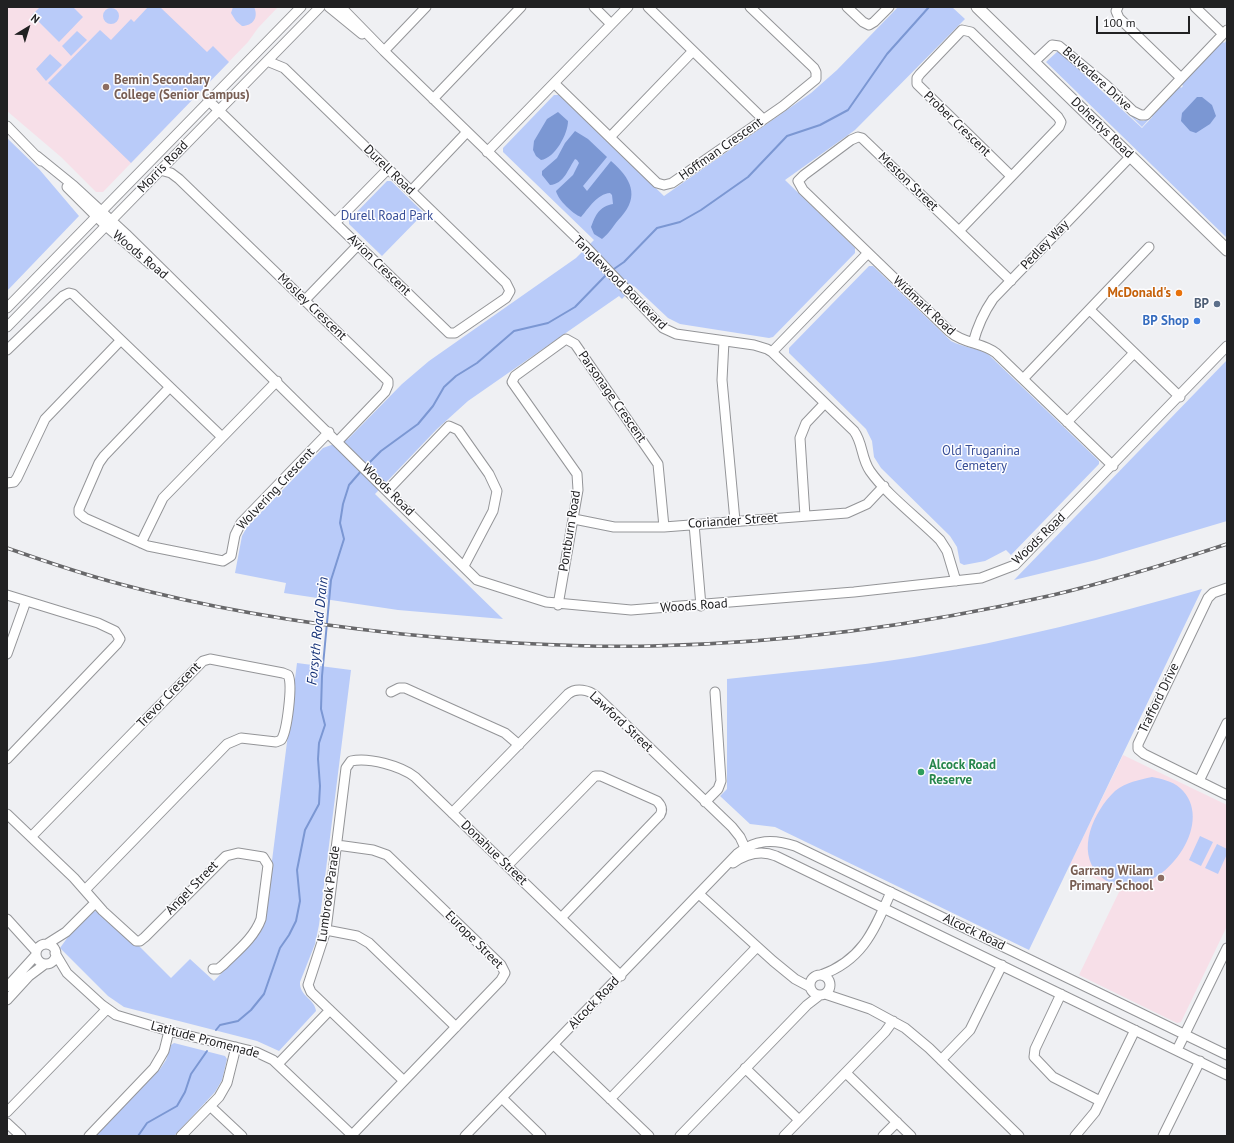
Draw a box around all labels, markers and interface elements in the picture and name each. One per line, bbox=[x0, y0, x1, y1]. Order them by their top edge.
north arrow bbox=[8, 8, 48, 48]
scale bar bbox=[1098, 8, 1192, 34]
text: N bbox=[28, 11, 43, 26]
text: 100 m bbox=[1103, 15, 1136, 30]
street label: Belvedere Drive bbox=[1059, 44, 1135, 114]
place label: Bemin Secondary College (Senior Campus) bbox=[114, 72, 250, 103]
marker: Bemin Secondary College (Senior Campus) bbox=[101, 82, 111, 92]
street label: Prober Crescent bbox=[920, 88, 994, 160]
street label: Dohertys Road bbox=[1067, 94, 1137, 162]
street label: Hoffman Crescent bbox=[676, 114, 766, 184]
street label: Morris Road bbox=[134, 138, 192, 196]
street label: Durell Road bbox=[360, 142, 418, 198]
street label: Meston Street bbox=[875, 150, 941, 214]
park label: Durell Road Park bbox=[341, 208, 433, 224]
street label: Pedley Way bbox=[1018, 217, 1072, 273]
street label: Woods Road bbox=[109, 227, 171, 283]
street label: Avion Crescent bbox=[344, 231, 414, 299]
street label: Tanglewood Boulevard bbox=[570, 233, 670, 333]
street label: Mosley Crescent bbox=[274, 270, 350, 344]
street label: Widmark Road bbox=[889, 273, 959, 339]
place label: McDonald's bbox=[1107, 285, 1171, 301]
marker: McDonald's bbox=[1174, 288, 1184, 298]
place label: BP bbox=[1194, 296, 1209, 312]
marker: BP bbox=[1212, 299, 1222, 309]
place label: BP Shop bbox=[1143, 313, 1189, 329]
marker: BP Shop bbox=[1192, 316, 1202, 326]
street label: Parsonage Crescent bbox=[575, 348, 649, 446]
park label: Old Truganina Cemetery bbox=[942, 443, 1020, 474]
street label: Wolvering Crescent bbox=[234, 445, 318, 533]
street label: Woods Road bbox=[359, 461, 417, 519]
street label: Pontburn Road bbox=[556, 489, 584, 573]
street label: Coriander Street bbox=[688, 510, 778, 532]
street label: Woods Road bbox=[1009, 510, 1069, 568]
water label: Forsyth Road Drain bbox=[304, 576, 332, 686]
street label: Woods Road bbox=[660, 596, 728, 616]
street label: Trevor Crescent bbox=[134, 659, 204, 731]
street label: Trafford Drive bbox=[1135, 660, 1183, 736]
street label: Lawford Street bbox=[586, 688, 656, 756]
place label: Alcock Road Reserve bbox=[929, 757, 996, 788]
marker: Alcock Road Reserve bbox=[916, 767, 926, 777]
street label: Donahue Street bbox=[457, 817, 531, 889]
street label: Lumbrook Parade bbox=[315, 845, 343, 943]
street label: Angel Street bbox=[163, 858, 221, 918]
place label: Garrang Wilam Primary School bbox=[1070, 863, 1153, 894]
marker: Garrang Wilam Primary School bbox=[1156, 873, 1166, 883]
street label: Europe Street bbox=[442, 908, 506, 972]
street label: Alcock Road bbox=[940, 910, 1008, 954]
street label: Alcock Road bbox=[565, 973, 623, 1033]
street label: Latitude Promenade bbox=[149, 1018, 261, 1062]

